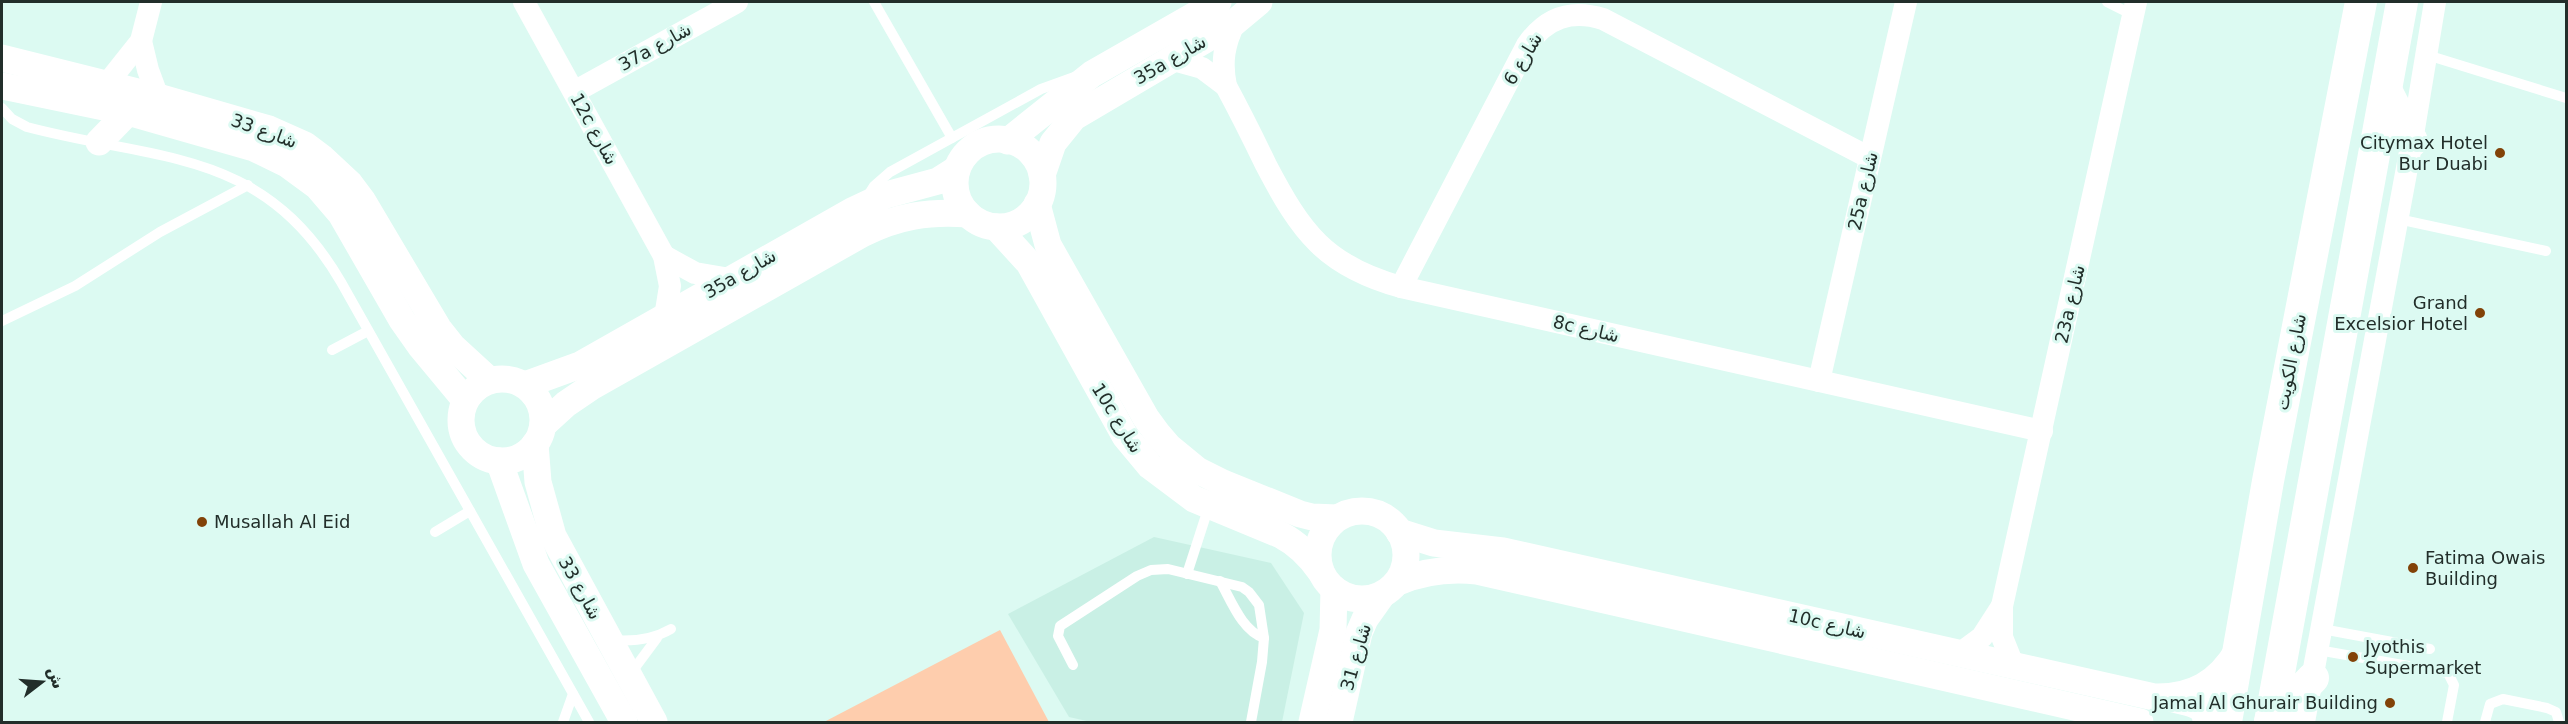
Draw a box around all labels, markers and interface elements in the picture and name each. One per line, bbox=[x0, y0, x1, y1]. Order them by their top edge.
street label: 37a شارع bbox=[615, 18, 695, 76]
street label: شارع 6 bbox=[1499, 29, 1547, 89]
street label: 35a شارع bbox=[1130, 31, 1210, 89]
street label: 12c شارع bbox=[565, 89, 623, 169]
street label: شارع 33 bbox=[228, 109, 300, 153]
place label: Citymax Hotel Bur Duabi bbox=[2360, 132, 2488, 174]
marker: Citymax Hotel Bur Duabi bbox=[2493, 146, 2507, 160]
street label: 25a شارع bbox=[1843, 150, 1883, 232]
street label: 35a شارع bbox=[700, 245, 780, 303]
street label: 23a شارع bbox=[2050, 263, 2090, 345]
place label: Grand Excelsior Hotel bbox=[2334, 292, 2468, 334]
marker: Grand Excelsior Hotel bbox=[2473, 306, 2487, 320]
street label: 8c شارع bbox=[1551, 311, 1621, 347]
street label: شارع الكويت bbox=[2271, 312, 2311, 412]
street label: 10c شارع bbox=[1087, 379, 1147, 457]
place label: Musallah Al Eid bbox=[214, 511, 350, 532]
marker: Musallah Al Eid bbox=[195, 515, 209, 529]
place label: Fatima Owais Building bbox=[2425, 547, 2545, 589]
street label: شارع 33 bbox=[554, 553, 606, 623]
marker: Fatima Owais Building bbox=[2406, 561, 2420, 575]
street label: 10c شارع bbox=[1786, 604, 1868, 644]
street label: شارع 31 bbox=[1336, 621, 1376, 693]
place label: Jyothis Supermarket bbox=[2364, 636, 2481, 678]
marker: Jyothis Supermarket bbox=[2346, 650, 2360, 664]
north arrow bbox=[12, 652, 72, 712]
text: ش bbox=[44, 664, 68, 691]
place label: Jamal Al Ghurair Building bbox=[2152, 692, 2378, 713]
marker: Jamal Al Ghurair Building bbox=[2383, 696, 2397, 710]

